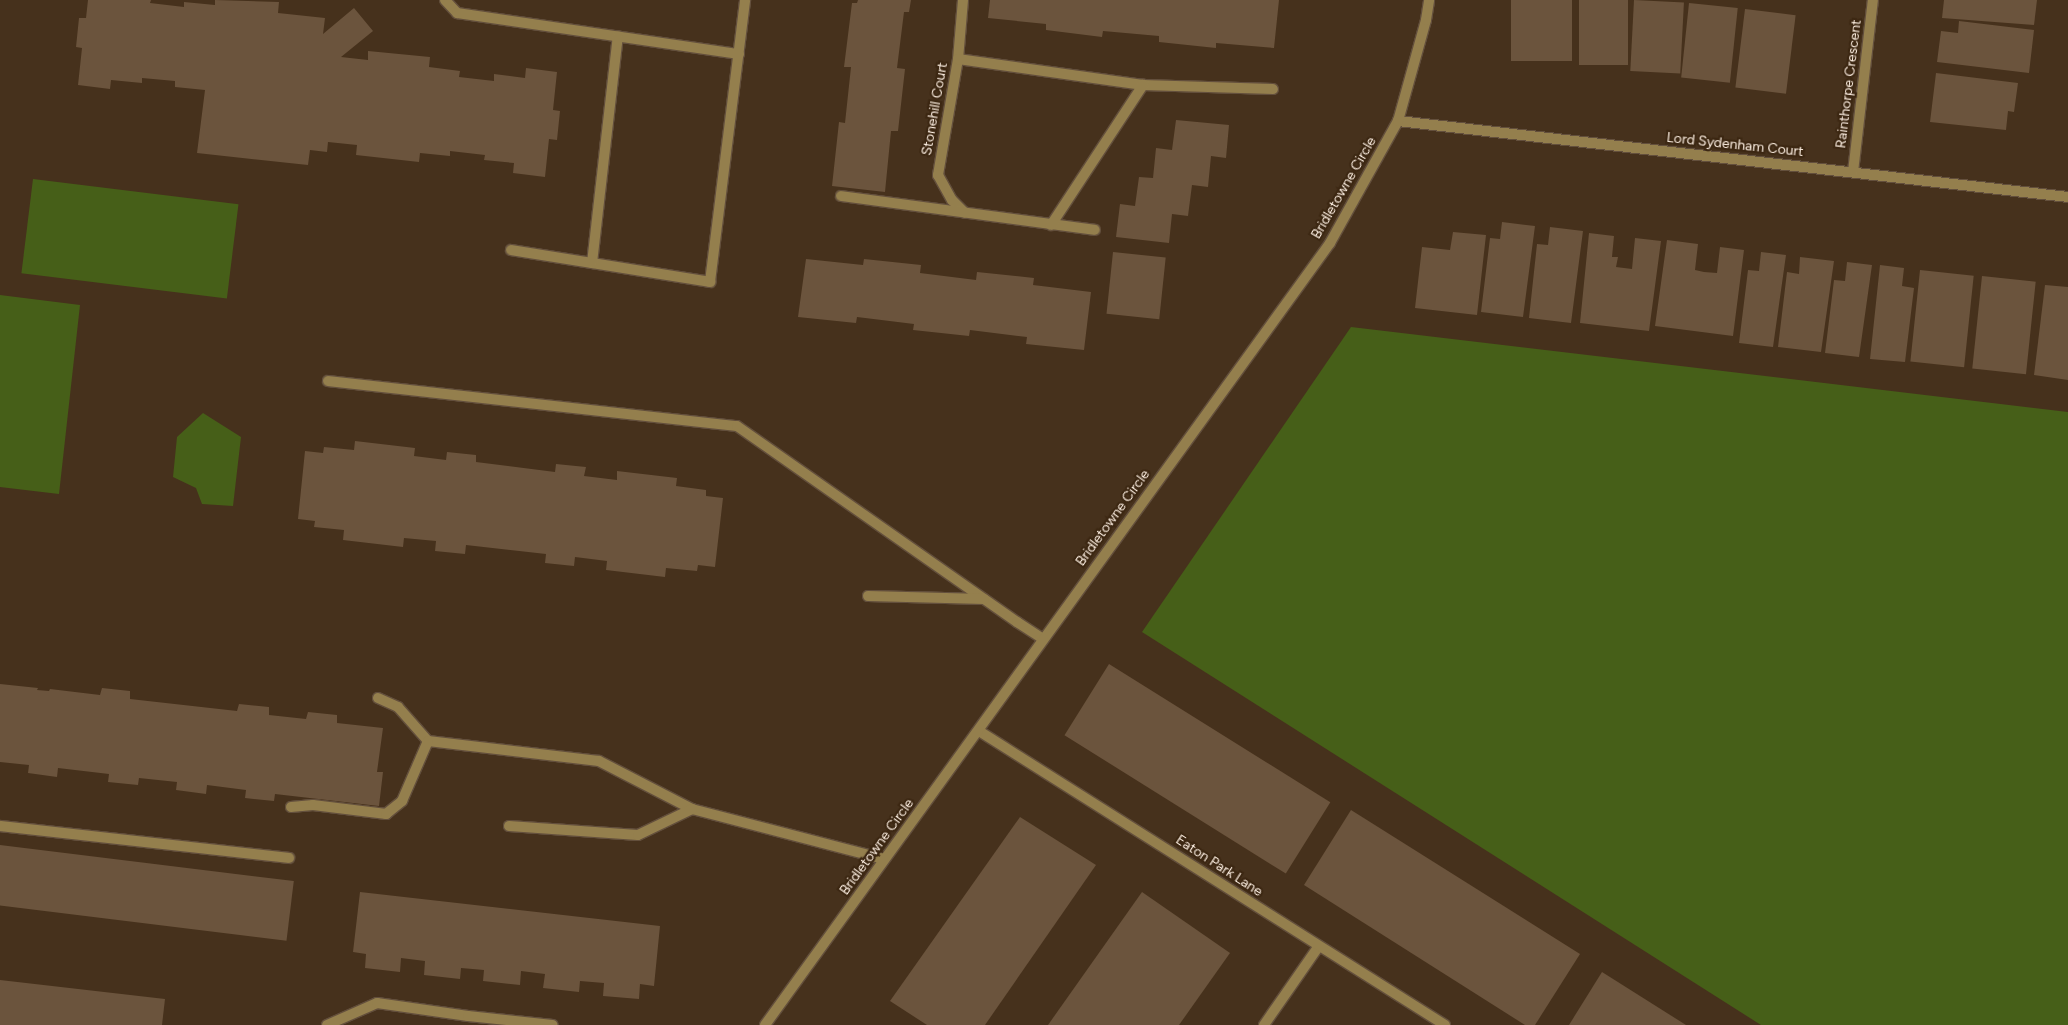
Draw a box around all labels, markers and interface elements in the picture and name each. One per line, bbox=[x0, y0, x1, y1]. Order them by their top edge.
street label: Rainthorpe Crescent bbox=[1833, 19, 1865, 149]
street label: Stonehill Court bbox=[919, 61, 951, 157]
street label: Lord Sydenham Court bbox=[1666, 129, 1804, 161]
street label: Bridletowne Circle bbox=[1308, 134, 1380, 242]
street label: Bridletowne Circle bbox=[1072, 467, 1154, 569]
street label: Bridletowne Circle bbox=[836, 796, 918, 898]
street label: Eaton Park Lane bbox=[1172, 832, 1266, 900]

